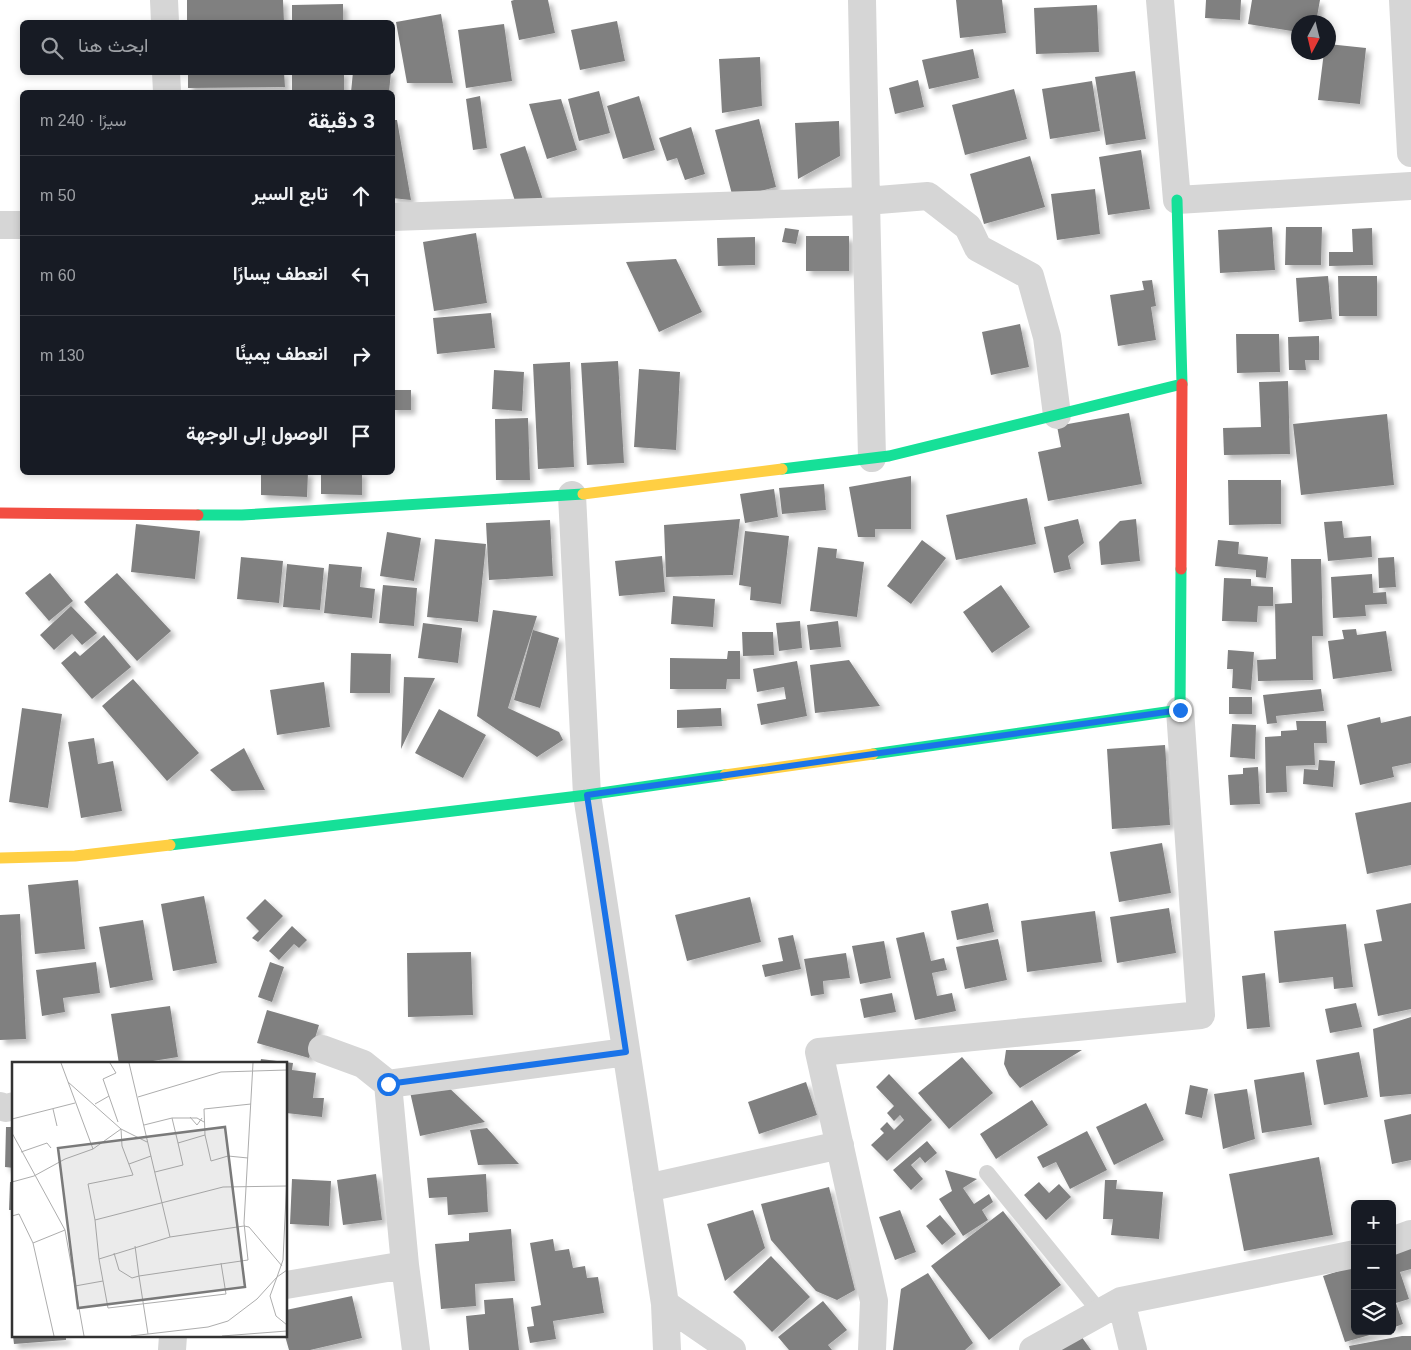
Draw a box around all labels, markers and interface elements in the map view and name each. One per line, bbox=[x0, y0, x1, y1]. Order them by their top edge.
north arrow bbox=[1291, 15, 1336, 60]
search box bbox=[20, 20, 395, 75]
icon: search bbox=[38, 34, 66, 62]
text: ابحث هنا bbox=[78, 35, 148, 56]
text: 3 دقيقة bbox=[308, 109, 375, 132]
text: سيرًا · 240 m bbox=[40, 112, 126, 129]
icon: ahead bbox=[347, 182, 375, 210]
text: تابع السير bbox=[252, 183, 328, 204]
text: 50 m bbox=[40, 187, 76, 204]
icon: left bbox=[347, 262, 375, 290]
text: انعطف يسارًا bbox=[233, 263, 328, 284]
text: 60 m bbox=[40, 267, 76, 284]
icon: right bbox=[347, 342, 375, 370]
text: انعطف يمينًا bbox=[235, 343, 328, 364]
text: 130 m bbox=[40, 347, 84, 364]
icon: arrive bbox=[347, 422, 375, 450]
text: الوصول إلى الوجهة bbox=[186, 423, 328, 444]
route end bbox=[1169, 699, 1192, 722]
inset map bbox=[12, 1062, 288, 1338]
route start bbox=[377, 1073, 400, 1096]
map controls bbox=[1351, 1200, 1396, 1335]
button: + bbox=[1351, 1200, 1396, 1245]
button: − bbox=[1351, 1245, 1396, 1290]
button: layers bbox=[1351, 1290, 1396, 1335]

